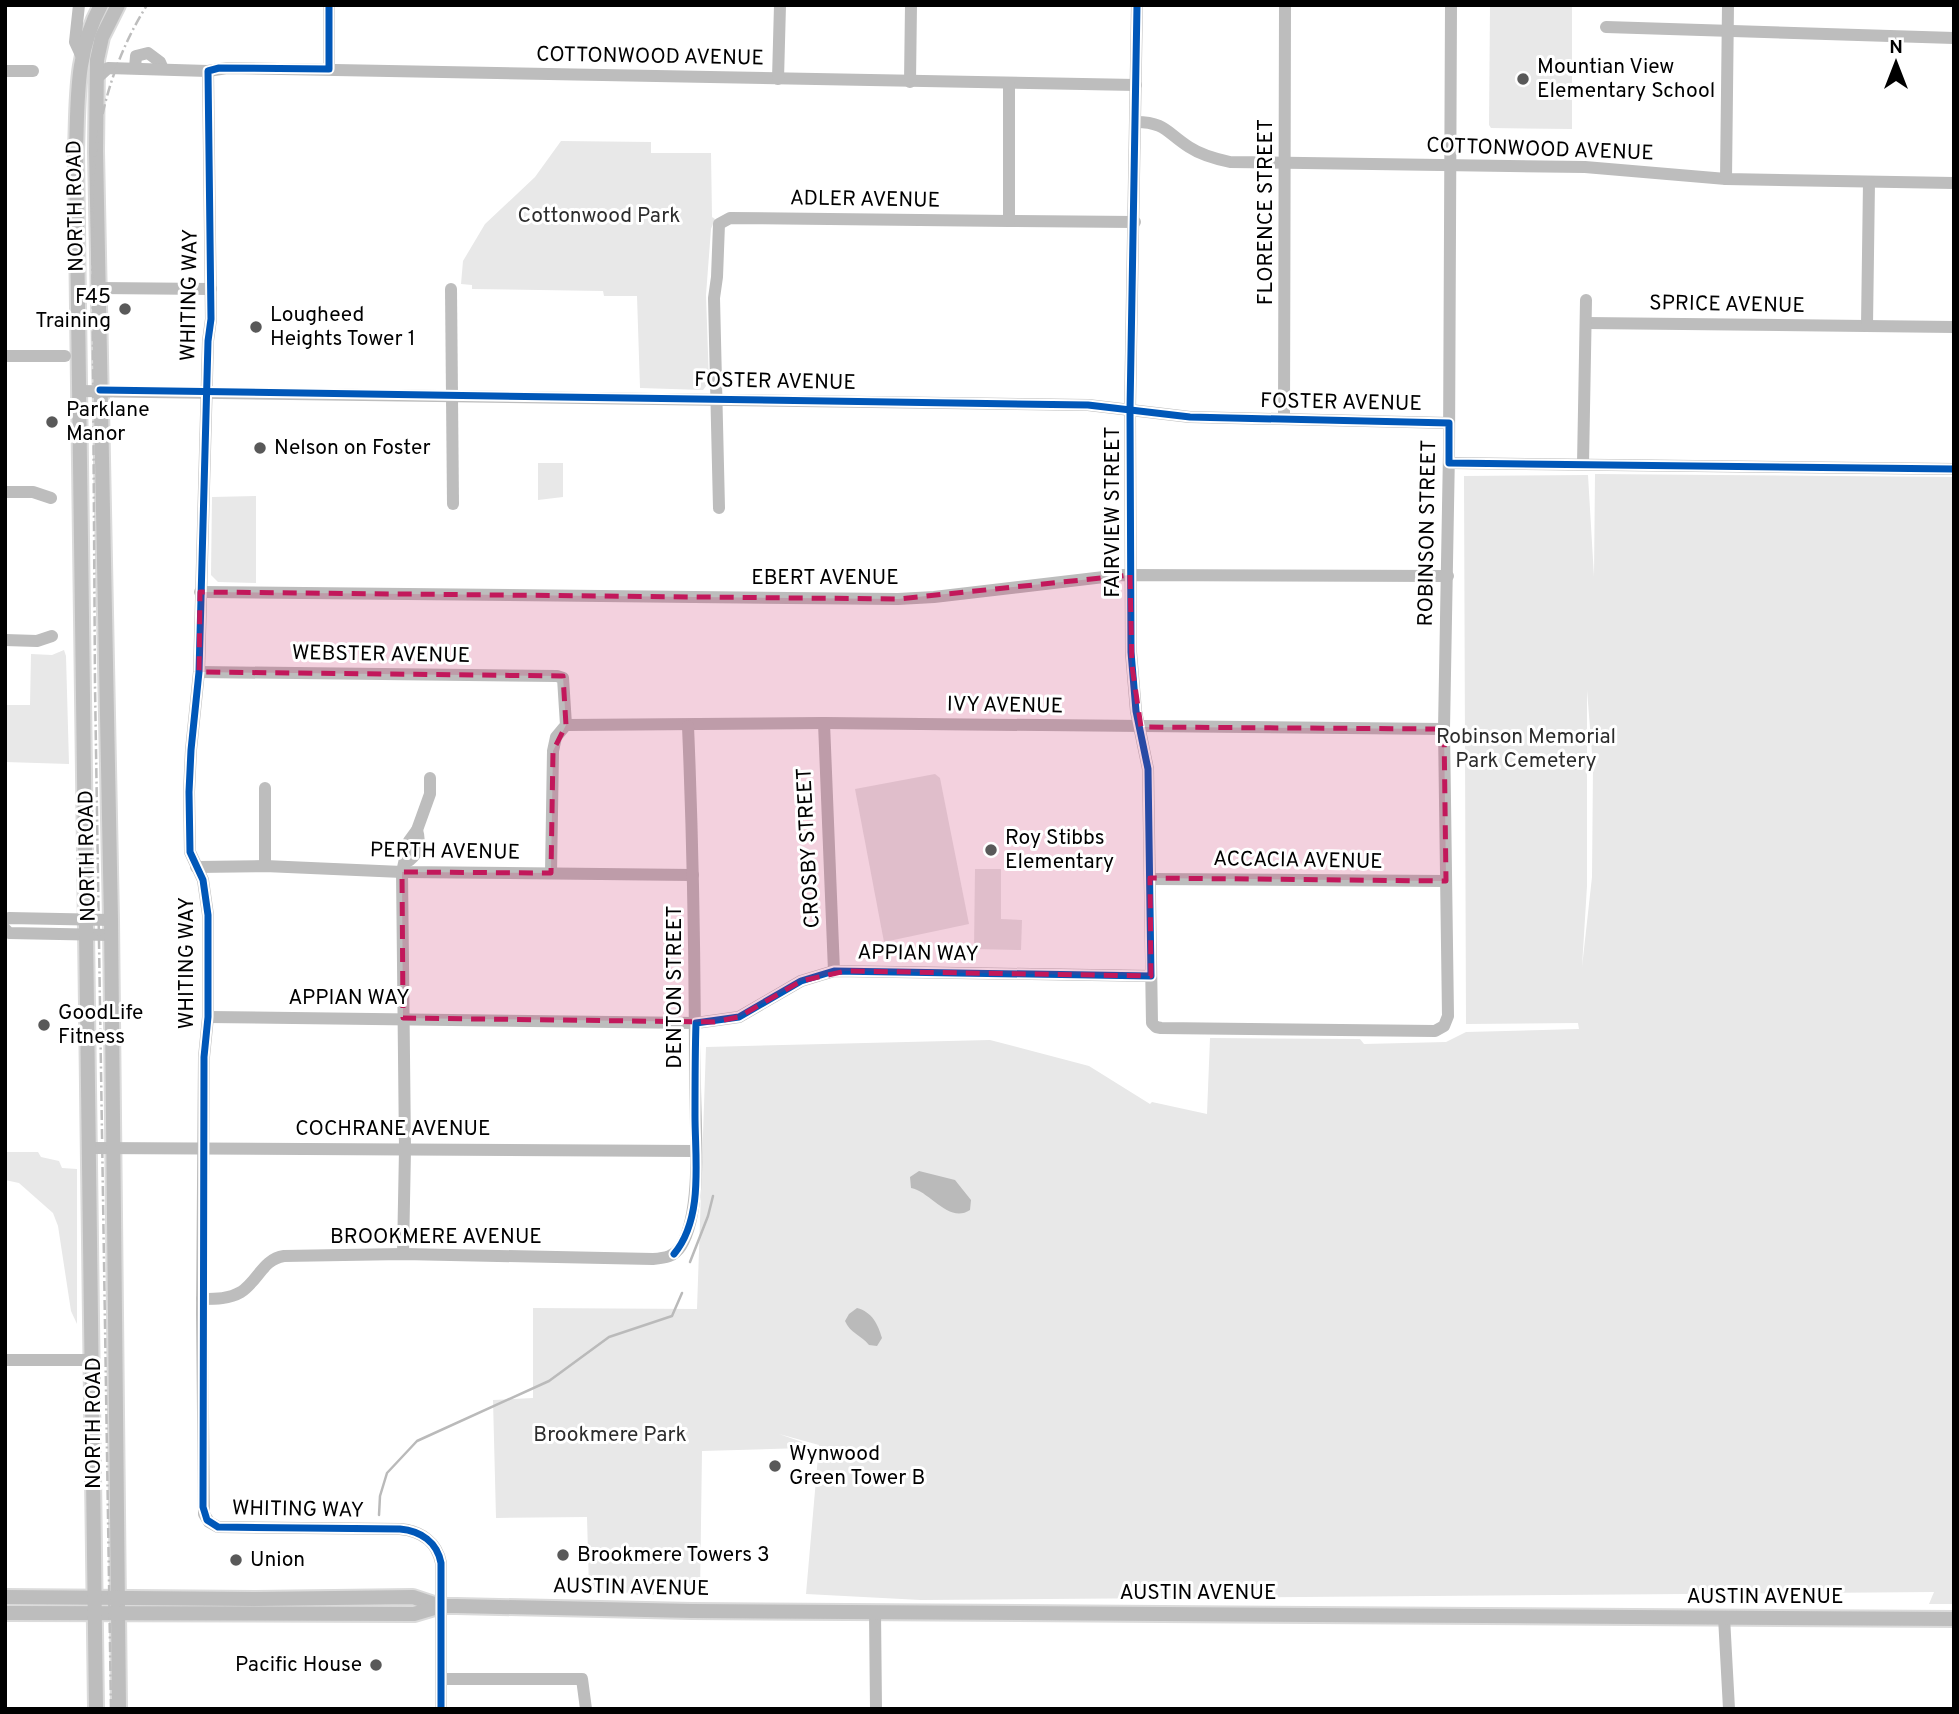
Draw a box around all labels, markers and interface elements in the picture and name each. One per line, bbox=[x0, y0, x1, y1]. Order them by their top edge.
north arrow bbox=[1861, 28, 1931, 98]
text: N bbox=[1889, 36, 1903, 60]
street label: COTTONWOOD AVENUE bbox=[536, 42, 764, 72]
place label: Mountian View Elementary School bbox=[1537, 54, 1715, 105]
marker: Mountian View Elementary School bbox=[1515, 71, 1531, 87]
street label: FLORENCE STREET bbox=[1253, 119, 1280, 305]
street label: COTTONWOOD AVENUE bbox=[1426, 133, 1654, 167]
street label: NORTH ROAD bbox=[61, 140, 91, 272]
street label: ADLER AVENUE bbox=[790, 185, 940, 215]
park label: Cottonwood Park bbox=[518, 203, 680, 230]
street label: WHITING WAY bbox=[175, 229, 205, 361]
place label: F45 Training bbox=[35, 284, 111, 335]
street label: SPRICE AVENUE bbox=[1649, 290, 1805, 320]
marker: F45 Training bbox=[117, 301, 133, 317]
place label: Lougheed Heights Tower 1 bbox=[270, 302, 416, 353]
marker: Lougheed Heights Tower 1 bbox=[248, 319, 264, 335]
street label: FOSTER AVENUE bbox=[694, 367, 856, 397]
street label: FOSTER AVENUE bbox=[1260, 388, 1422, 418]
place label: Parklane Manor bbox=[66, 397, 150, 448]
marker: Parklane Manor bbox=[44, 414, 60, 430]
street label: FAIRVIEW STREET bbox=[1100, 426, 1127, 598]
place label: Nelson on Foster bbox=[274, 435, 431, 462]
street label: ROBINSON STREET bbox=[1413, 439, 1443, 627]
marker: Nelson on Foster bbox=[252, 440, 268, 456]
street label: EBERT AVENUE bbox=[751, 565, 899, 592]
street label: WEBSTER AVENUE bbox=[292, 640, 470, 670]
street label: IVY AVENUE bbox=[947, 691, 1063, 721]
park label: Robinson Memorial Park Cemetery bbox=[1436, 724, 1616, 775]
street label: CROSBY STREET bbox=[791, 767, 827, 929]
street label: NORTH ROAD bbox=[73, 790, 103, 922]
place label: Roy Stibbs Elementary bbox=[1005, 825, 1114, 876]
street label: PERTH AVENUE bbox=[370, 837, 520, 867]
marker: Roy Stibbs Elementary bbox=[983, 842, 999, 858]
street label: ACCACIA AVENUE bbox=[1213, 846, 1383, 876]
street label: WHITING WAY bbox=[174, 897, 201, 1029]
street label: DENTON STREET bbox=[662, 905, 689, 1069]
street label: APPIAN WAY bbox=[857, 939, 979, 969]
street label: APPIAN WAY bbox=[288, 985, 410, 1012]
place label: GoodLife Fitness bbox=[58, 1000, 143, 1051]
marker: GoodLife Fitness bbox=[36, 1017, 52, 1033]
street label: COCHRANE AVENUE bbox=[295, 1116, 491, 1143]
street label: BROOKMERE AVENUE bbox=[330, 1224, 542, 1251]
street label: NORTH ROAD bbox=[81, 1357, 108, 1489]
park label: Brookmere Park bbox=[533, 1422, 687, 1449]
place label: Wynwood Green Tower B bbox=[789, 1441, 925, 1492]
marker: Wynwood Green Tower B bbox=[767, 1458, 783, 1474]
street label: WHITING WAY bbox=[232, 1495, 364, 1525]
place label: Brookmere Towers 3 bbox=[577, 1542, 770, 1569]
place label: Union bbox=[250, 1547, 305, 1574]
marker: Brookmere Towers 3 bbox=[555, 1547, 571, 1563]
marker: Union bbox=[228, 1552, 244, 1568]
street label: AUSTIN AVENUE bbox=[552, 1573, 710, 1603]
street label: AUSTIN AVENUE bbox=[1119, 1580, 1277, 1607]
street label: AUSTIN AVENUE bbox=[1686, 1584, 1844, 1611]
place label: Pacific House bbox=[235, 1652, 362, 1679]
marker: Pacific House bbox=[368, 1657, 384, 1673]

